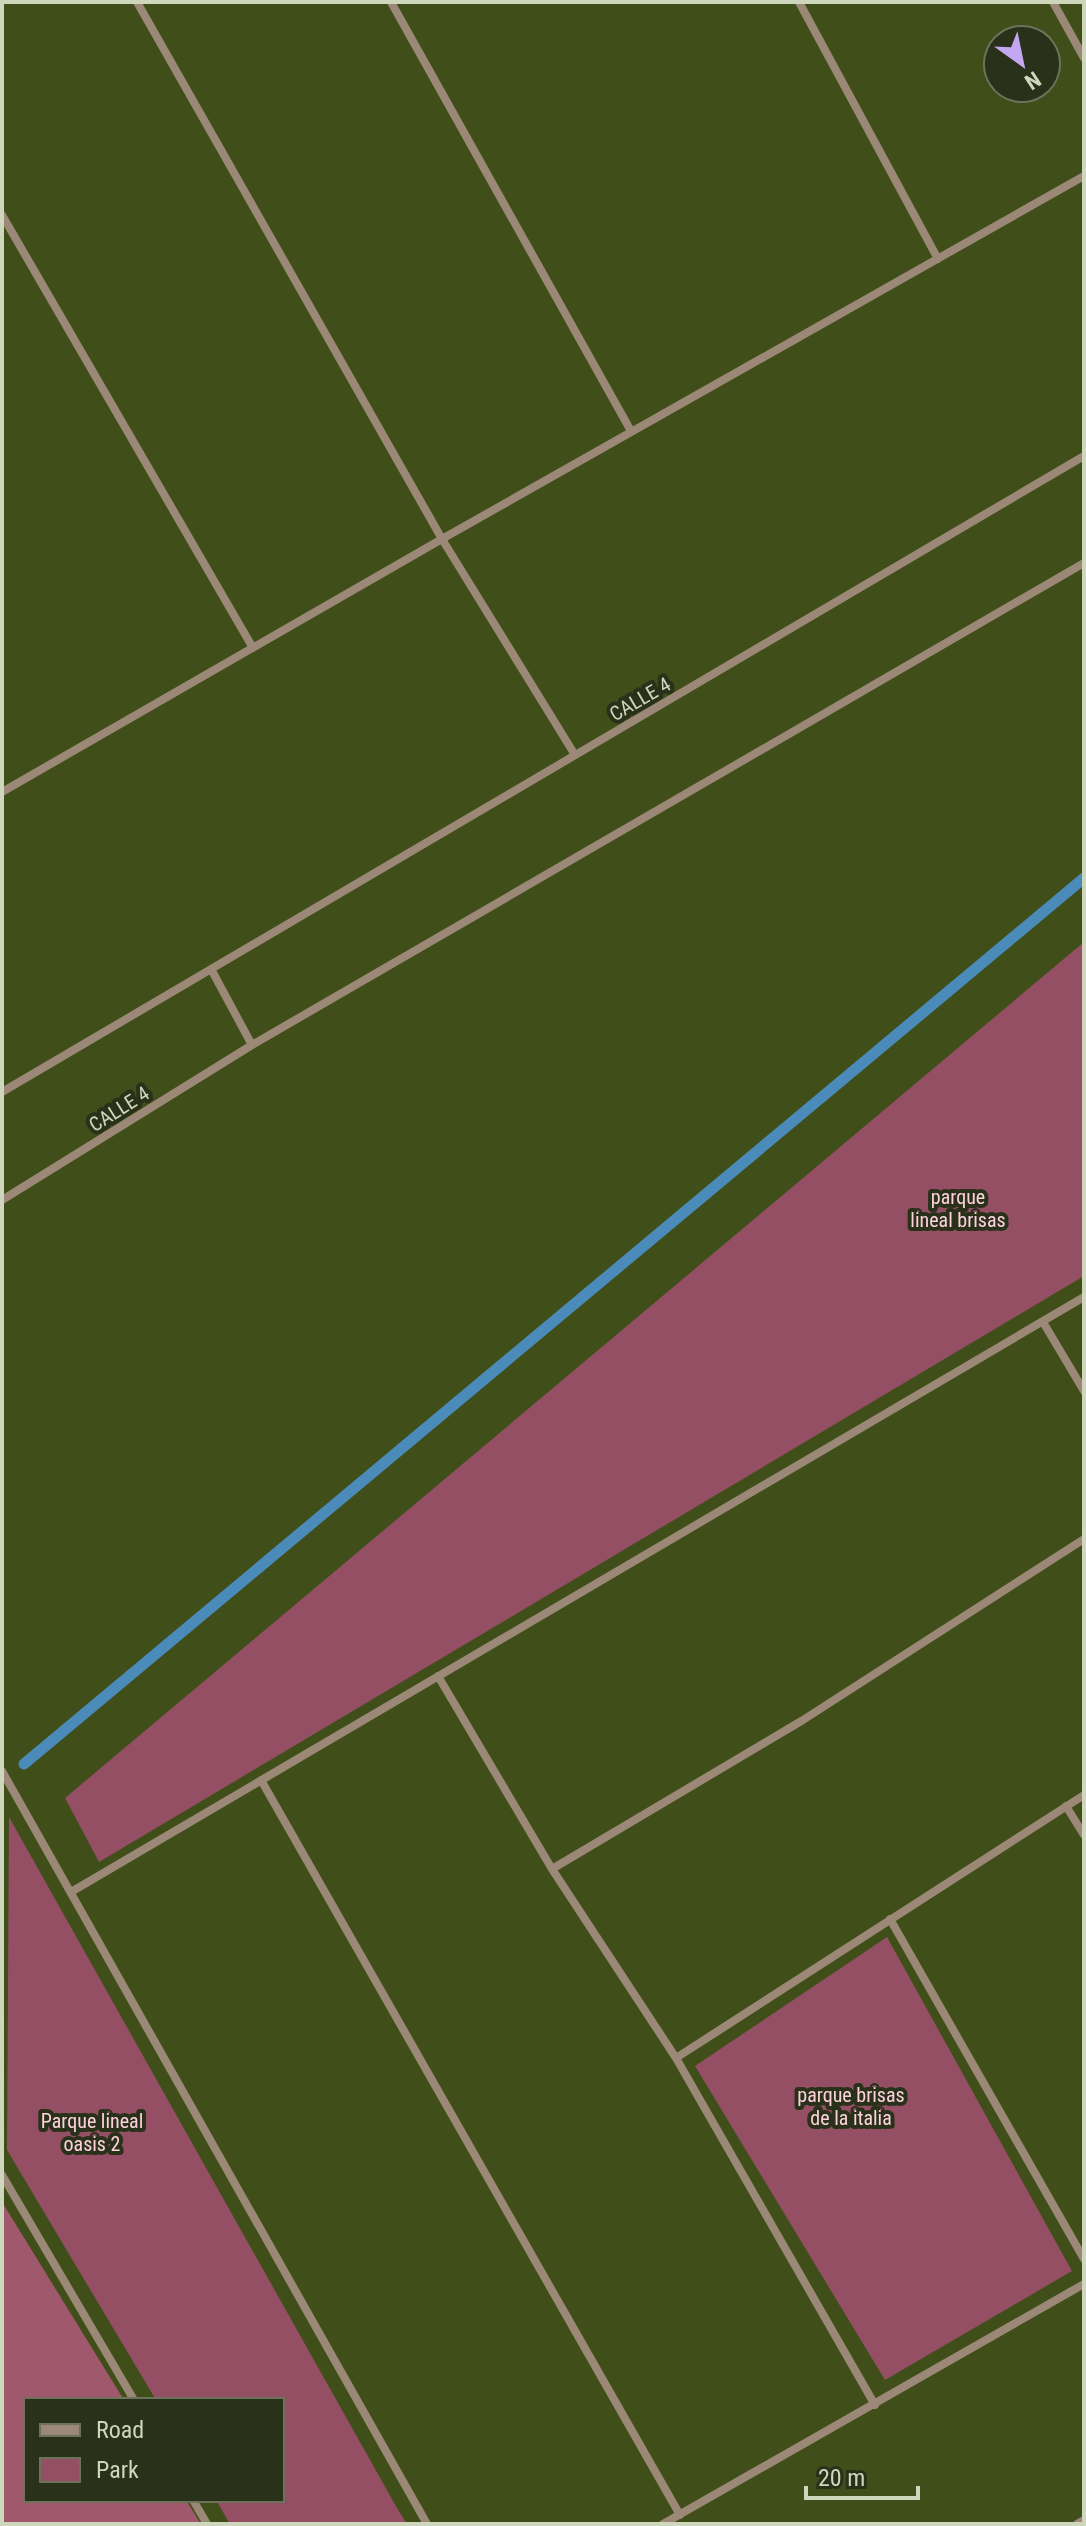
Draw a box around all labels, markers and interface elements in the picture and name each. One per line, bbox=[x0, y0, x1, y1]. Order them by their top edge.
north arrow bbox=[982, 24, 1062, 104]
text: N bbox=[1020, 66, 1045, 95]
street label: CALLE 4 bbox=[605, 672, 675, 726]
street label: CALLE 4 bbox=[85, 1081, 154, 1137]
park label: parque lineal brisas bbox=[910, 1185, 1006, 1232]
park label: parque brisas de la italia bbox=[797, 2083, 905, 2130]
park label: Parque lineal oasis 2 bbox=[41, 2109, 143, 2156]
legend bbox=[24, 2398, 284, 2502]
text: Road bbox=[96, 2416, 144, 2444]
scale bar bbox=[806, 2450, 918, 2500]
text: Park bbox=[96, 2456, 139, 2484]
text: 20 m bbox=[818, 2464, 865, 2492]

